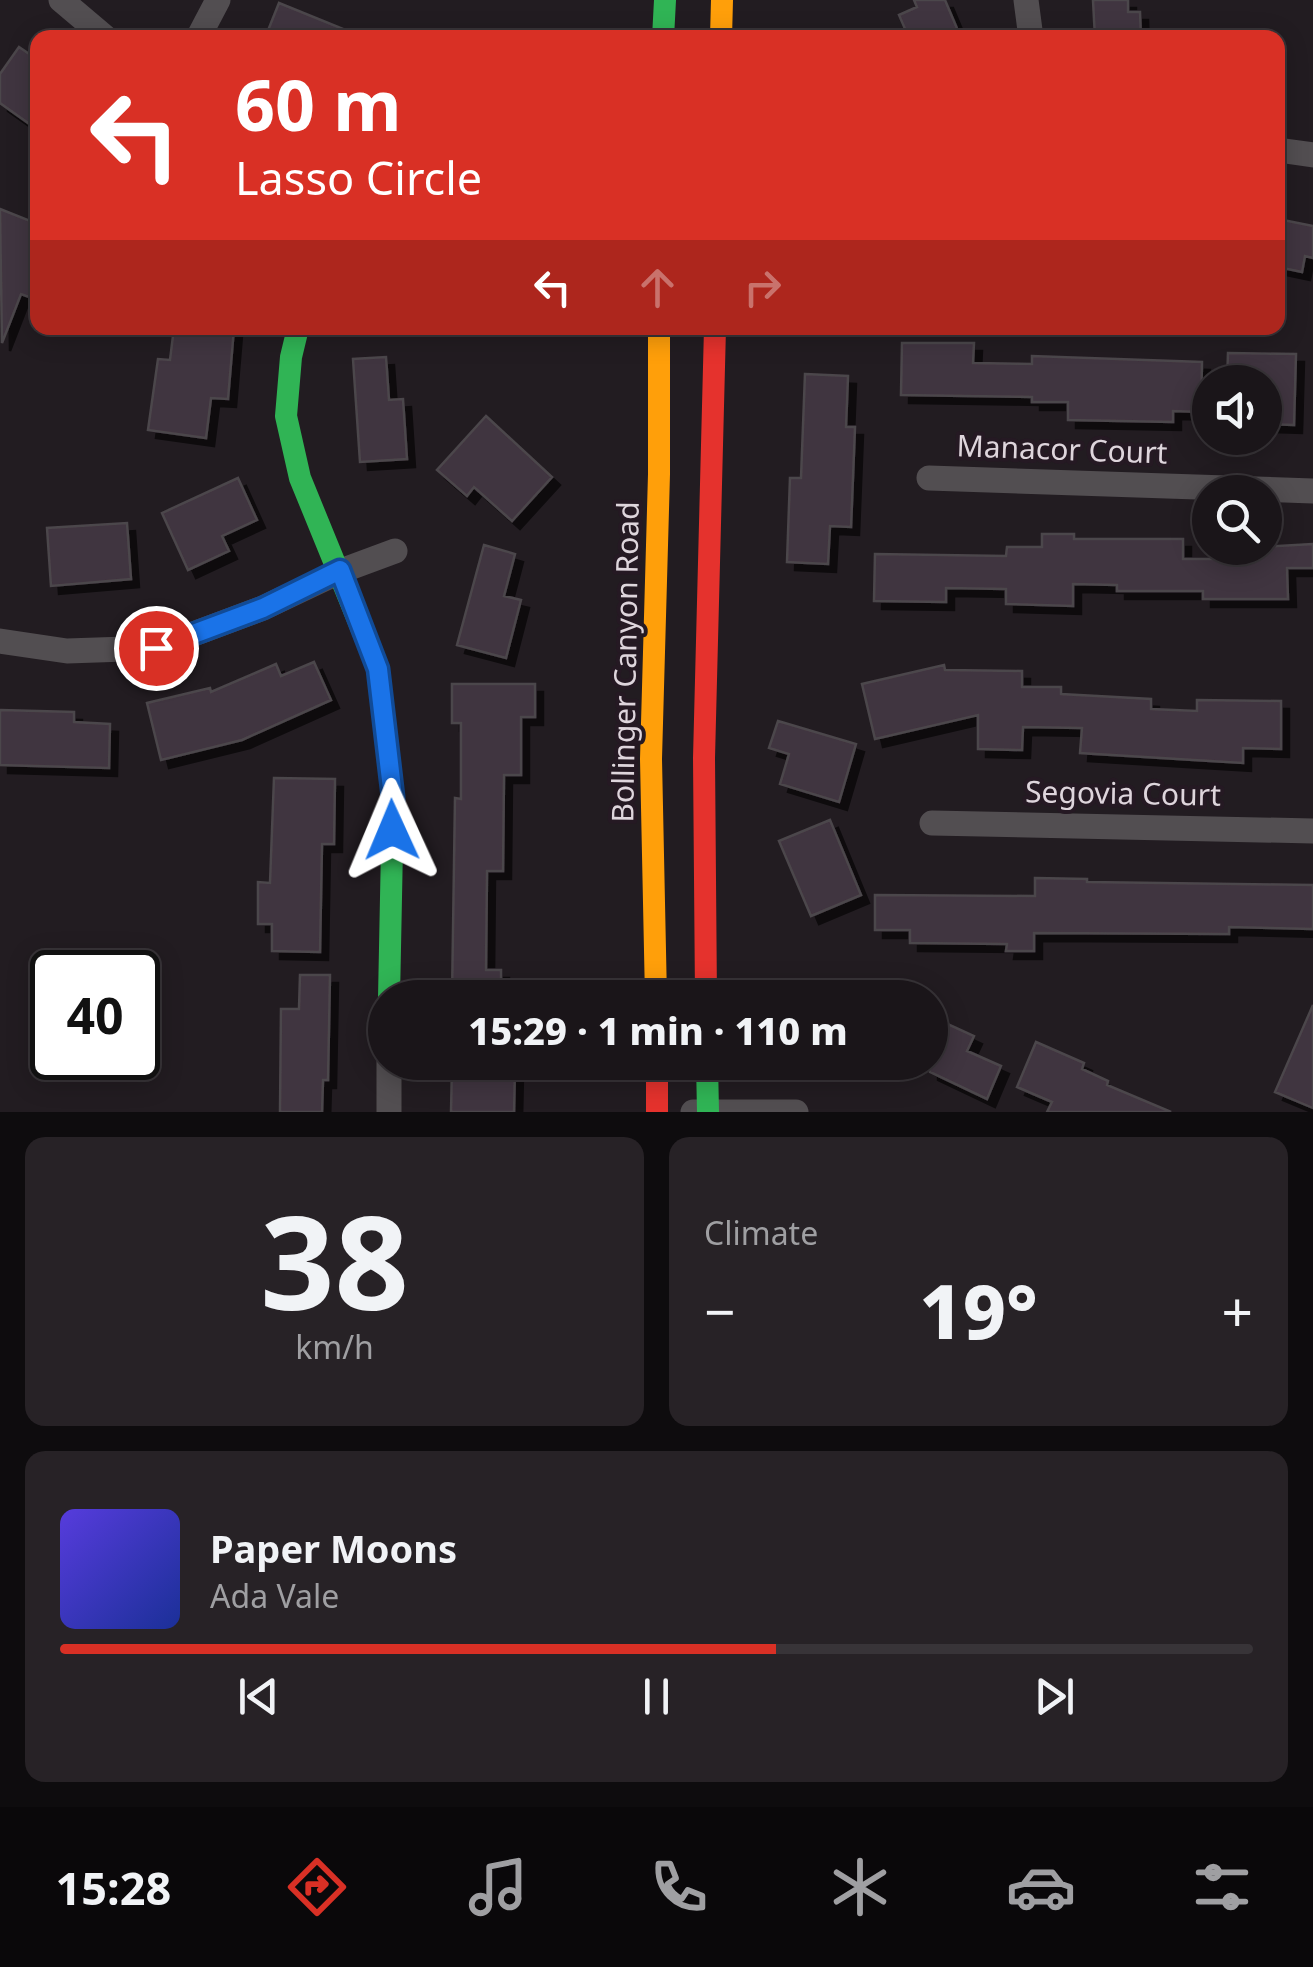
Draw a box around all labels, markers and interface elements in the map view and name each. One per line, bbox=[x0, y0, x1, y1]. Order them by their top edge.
text: 60 m bbox=[235, 56, 402, 152]
icon: left bbox=[70, 70, 200, 200]
text: Lasso Circle bbox=[235, 147, 482, 208]
icon: left bbox=[525, 260, 580, 315]
icon: ahead bbox=[630, 260, 685, 315]
icon: right bbox=[735, 260, 790, 315]
map controls bbox=[1192, 365, 1282, 565]
button: sound bbox=[1192, 365, 1282, 455]
street label: Manacor Court bbox=[956, 424, 1168, 473]
button: search bbox=[1192, 475, 1282, 565]
street label: Bollinger Canyon Road bbox=[601, 501, 648, 823]
pin bbox=[114, 606, 199, 691]
icon: arrive bbox=[129, 621, 184, 676]
street label: Segovia Court bbox=[1025, 770, 1221, 815]
position arrow bbox=[340, 778, 444, 882]
speed limit sign: 40 bbox=[30, 950, 160, 1080]
text: 15:29 · 1 min · 110 m bbox=[468, 1004, 848, 1056]
text: 38 bbox=[260, 1171, 409, 1348]
text: Climate bbox=[704, 1211, 818, 1254]
text: 19° bbox=[919, 1259, 1038, 1361]
text: − bbox=[704, 1273, 735, 1348]
text: + bbox=[1222, 1273, 1253, 1348]
text: km/h bbox=[295, 1325, 374, 1368]
text: Paper Moons bbox=[210, 1522, 457, 1574]
text: Ada Vale bbox=[210, 1574, 339, 1617]
icon: previous bbox=[231, 1669, 286, 1724]
icon: pause bbox=[629, 1669, 684, 1724]
icon: next bbox=[1027, 1669, 1082, 1724]
icon: directions bbox=[282, 1852, 352, 1922]
icon: music bbox=[463, 1852, 533, 1922]
icon: phone bbox=[644, 1852, 714, 1922]
icon: climate bbox=[825, 1852, 895, 1922]
icon: car bbox=[1006, 1852, 1076, 1922]
icon: filters bbox=[1187, 1852, 1257, 1922]
text: 15:28 bbox=[56, 1857, 171, 1918]

